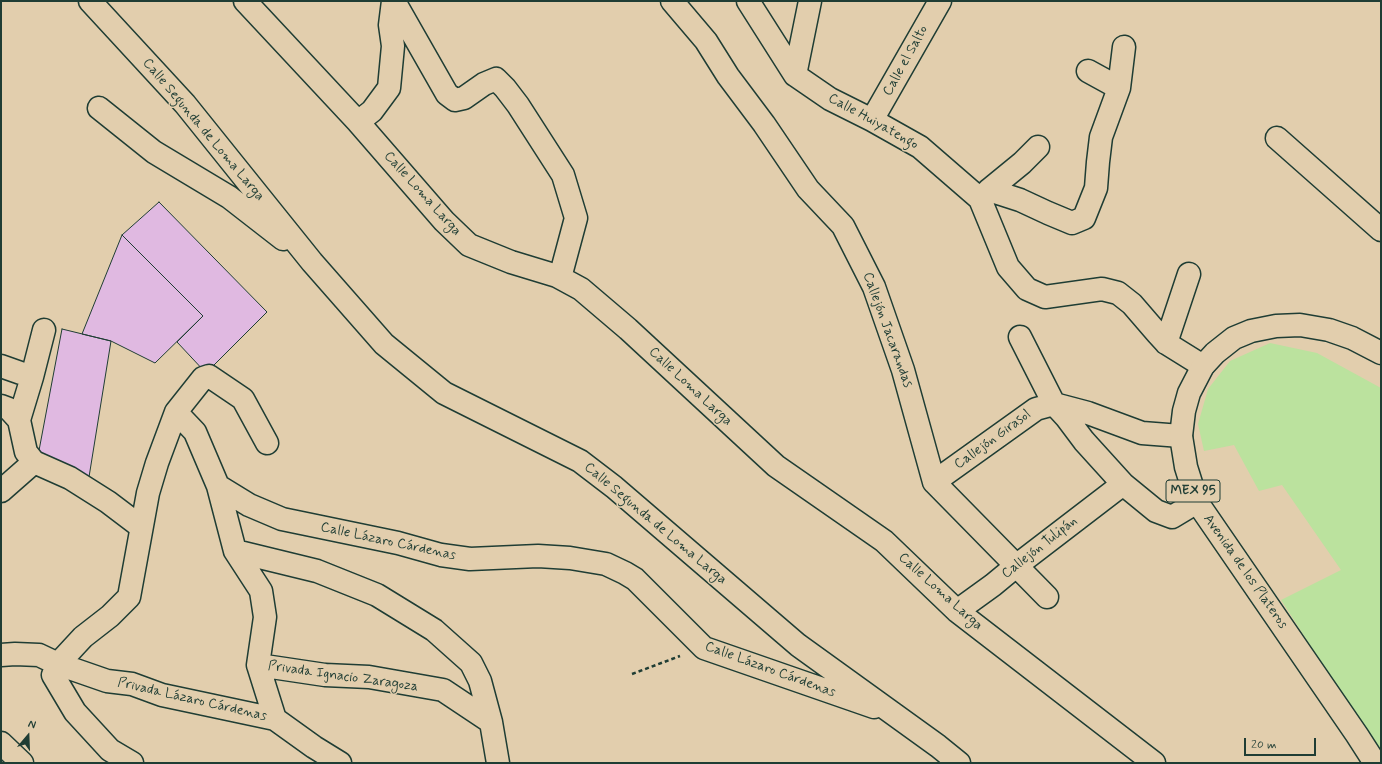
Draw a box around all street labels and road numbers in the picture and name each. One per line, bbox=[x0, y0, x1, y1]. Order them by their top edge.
street label: Calle el Salto bbox=[880, 23, 932, 99]
street label: Calle Segunda de Loma Larga bbox=[138, 55, 268, 205]
street label: Calle Huiyatengo bbox=[825, 90, 921, 154]
street label: Calle Loma Larga bbox=[380, 148, 464, 240]
street label: Callejón Jacarandas bbox=[858, 270, 916, 390]
street label: Calle Loma Larga bbox=[645, 344, 735, 430]
street label: Callejón Girasol bbox=[951, 407, 1035, 473]
street label: Calle Segunda de Loma Larga bbox=[580, 459, 730, 589]
road number: MEX 95 bbox=[1166, 480, 1220, 502]
street label: Avenida de los Plateros bbox=[1199, 511, 1291, 633]
street label: Callejón Tulipán bbox=[999, 513, 1081, 583]
street label: Calle Lázaro Cárdenas bbox=[319, 519, 457, 565]
street label: Calle Loma Larga bbox=[894, 550, 986, 634]
street label: Calle Lázaro Cárdenas bbox=[702, 639, 838, 701]
street label: Privada Ignacio Zaragoza bbox=[267, 658, 419, 696]
street label: Privada Lázaro Cárdenas bbox=[116, 675, 268, 725]

